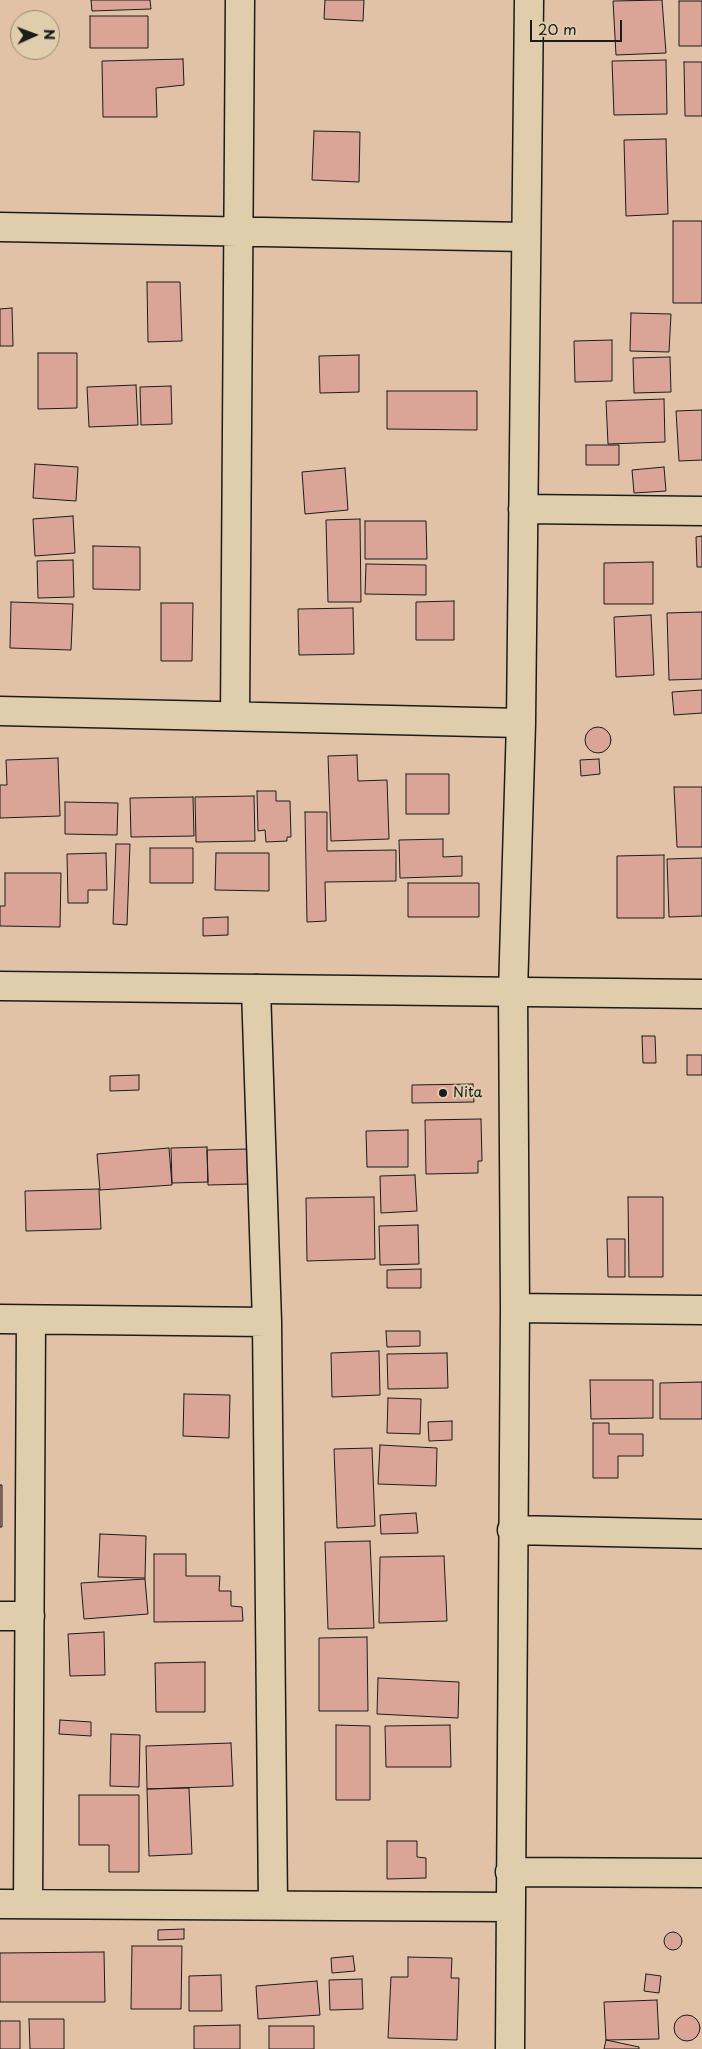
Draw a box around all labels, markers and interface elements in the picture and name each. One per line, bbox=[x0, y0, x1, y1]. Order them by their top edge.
north arrow bbox=[10, 10, 60, 60]
scale bar bbox=[532, 10, 624, 42]
text: 20 m bbox=[538, 17, 577, 40]
text: N bbox=[39, 29, 60, 40]
place label: Nita bbox=[453, 1085, 482, 1101]
marker: Nita bbox=[437, 1087, 449, 1099]

